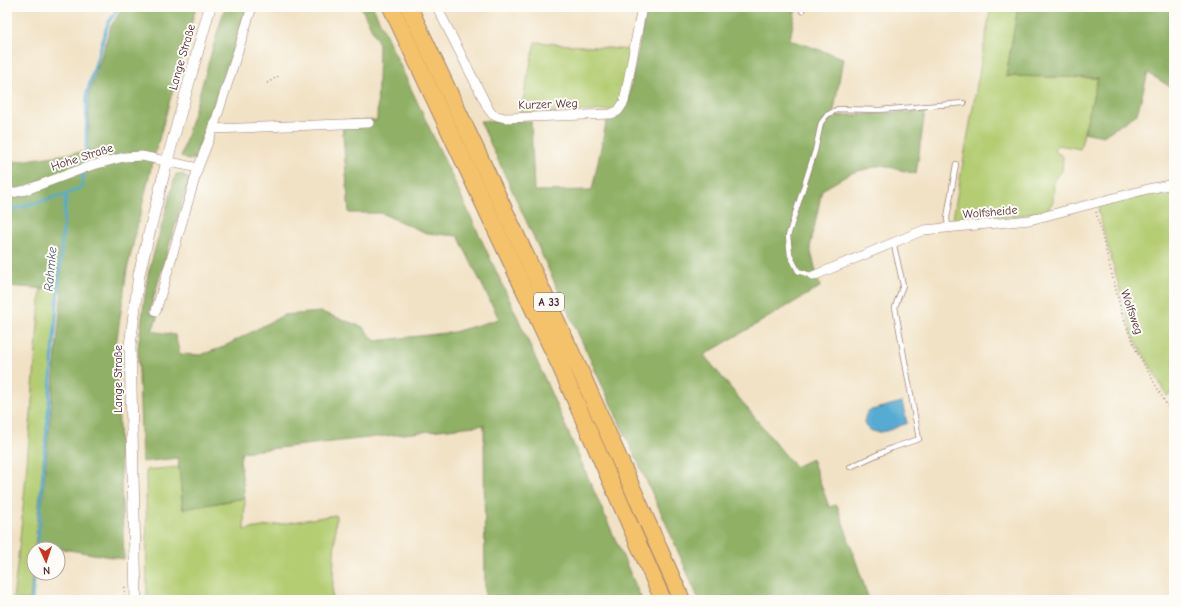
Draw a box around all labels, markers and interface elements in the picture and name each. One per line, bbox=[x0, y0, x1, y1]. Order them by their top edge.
street label: Lange Straße bbox=[166, 22, 198, 92]
street label: Kurzer Weg bbox=[518, 96, 578, 112]
street label: Hohe Straße bbox=[49, 140, 115, 174]
street label: Wolfsheide bbox=[962, 203, 1018, 221]
water label: Rahmke bbox=[41, 245, 59, 292]
street label: Wolfsweg bbox=[1118, 288, 1146, 336]
road number: A 33 bbox=[534, 293, 564, 311]
street label: Lange Straße bbox=[111, 345, 125, 413]
north arrow bbox=[26, 541, 66, 581]
text: N bbox=[43, 564, 50, 577]

